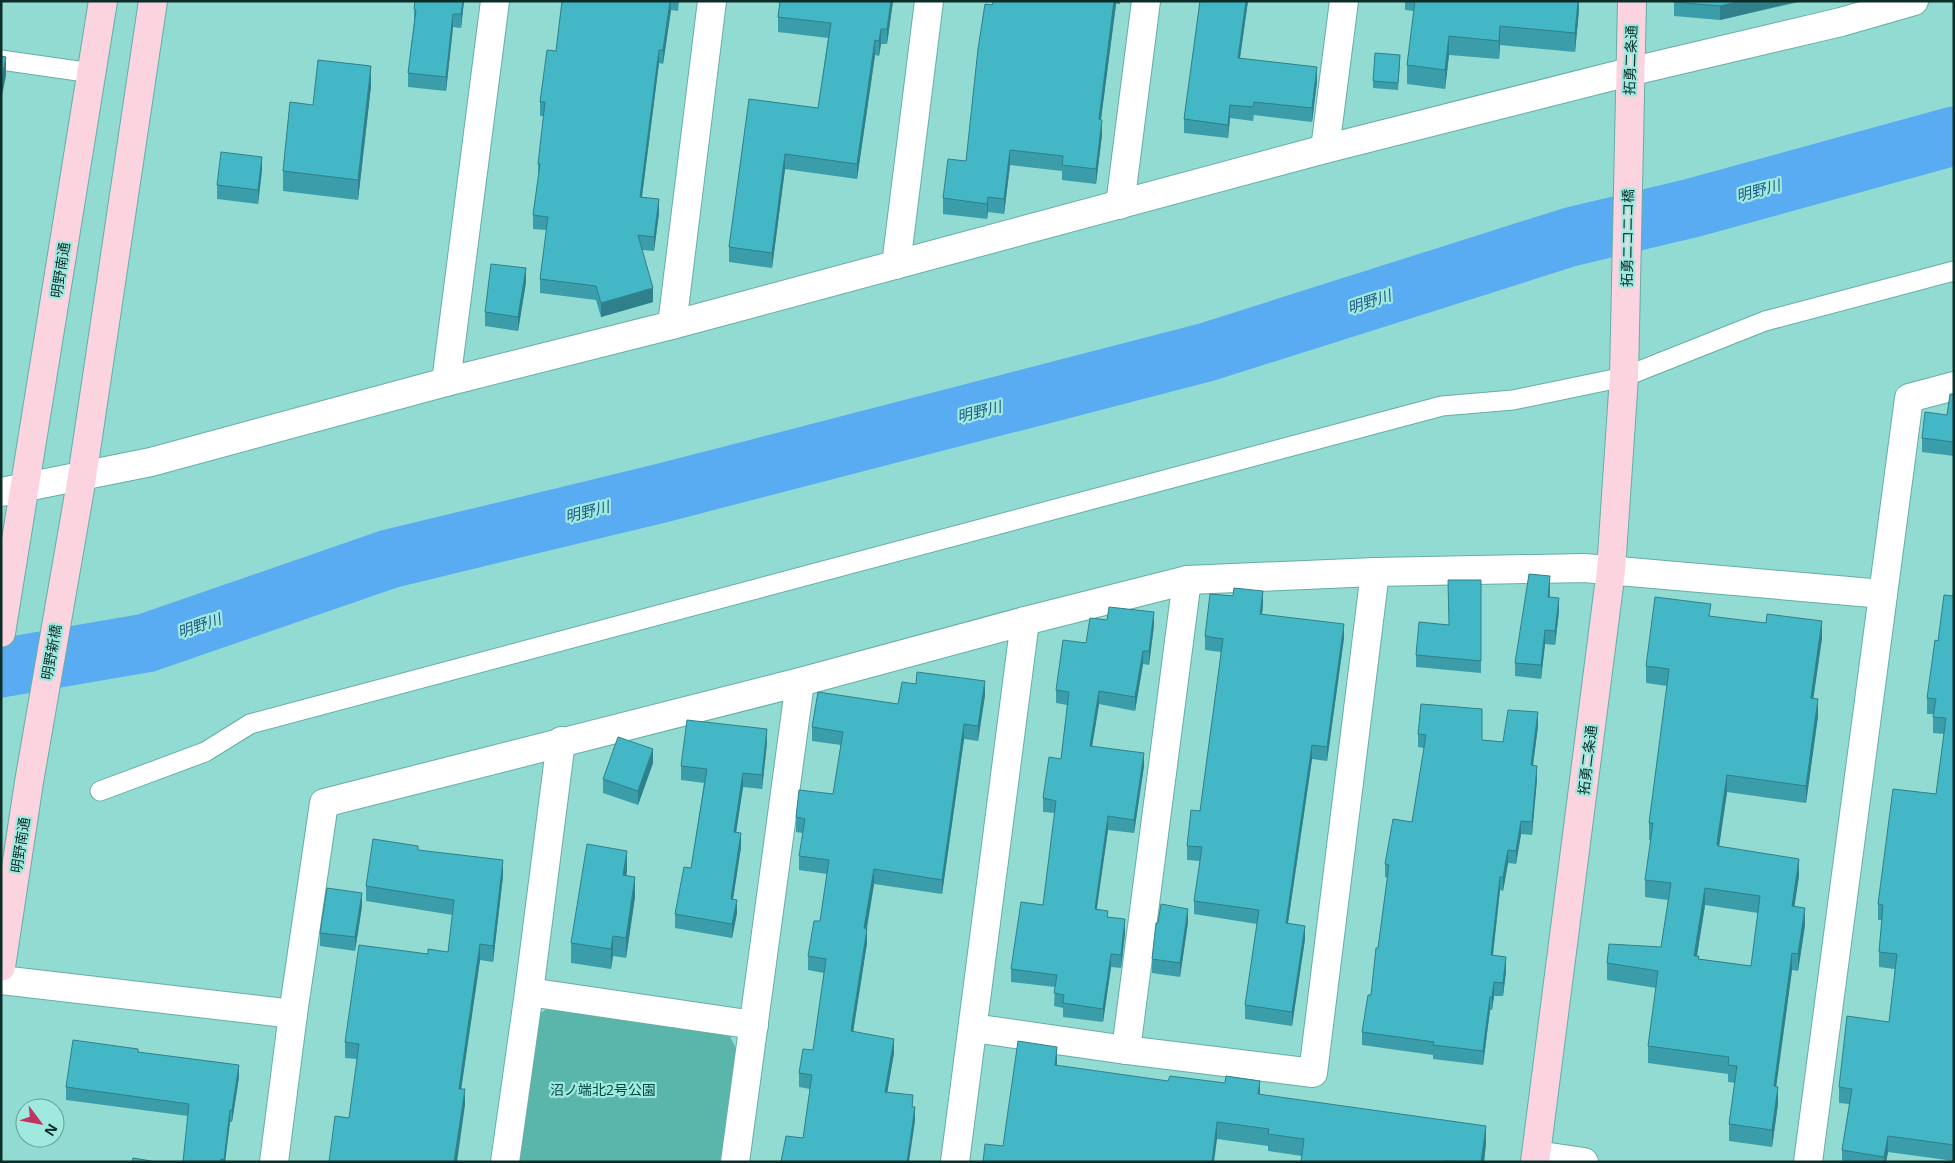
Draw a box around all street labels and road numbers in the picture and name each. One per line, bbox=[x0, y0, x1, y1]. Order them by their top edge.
street label: 拓勇二条通 bbox=[1619, 25, 1641, 95]
street label: 拓勇ニコニコ橋 bbox=[1617, 189, 1637, 287]
street label: 明野南通 bbox=[46, 241, 74, 299]
street label: 明野新橋 bbox=[37, 623, 65, 681]
street label: 拓勇二条通 bbox=[1573, 724, 1601, 796]
street label: 明野南通 bbox=[6, 816, 34, 874]

